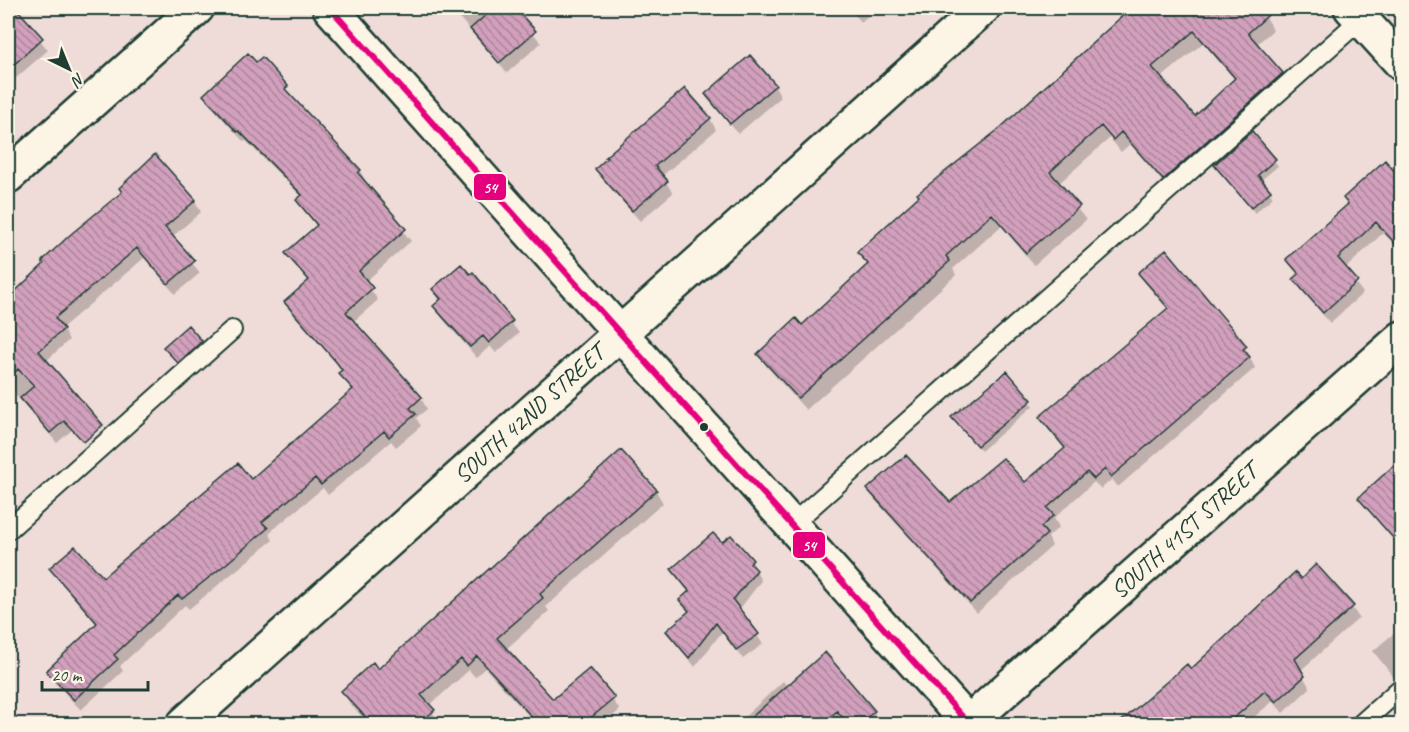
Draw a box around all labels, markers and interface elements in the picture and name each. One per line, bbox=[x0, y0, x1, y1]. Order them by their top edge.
north arrow bbox=[39, 39, 99, 99]
text: N bbox=[66, 69, 89, 92]
line badge: 54 bbox=[473, 173, 507, 201]
text: 54 bbox=[483, 178, 499, 198]
street label: SOUTH 42ND STREET bbox=[447, 334, 615, 490]
unlabelled marker bbox=[698, 421, 710, 433]
street label: SOUTH 41ST STREET bbox=[1104, 453, 1268, 605]
line badge: 54 bbox=[792, 531, 826, 559]
text: 54 bbox=[802, 536, 818, 556]
scale bar bbox=[42, 654, 148, 692]
text: 20 m bbox=[51, 664, 84, 686]

